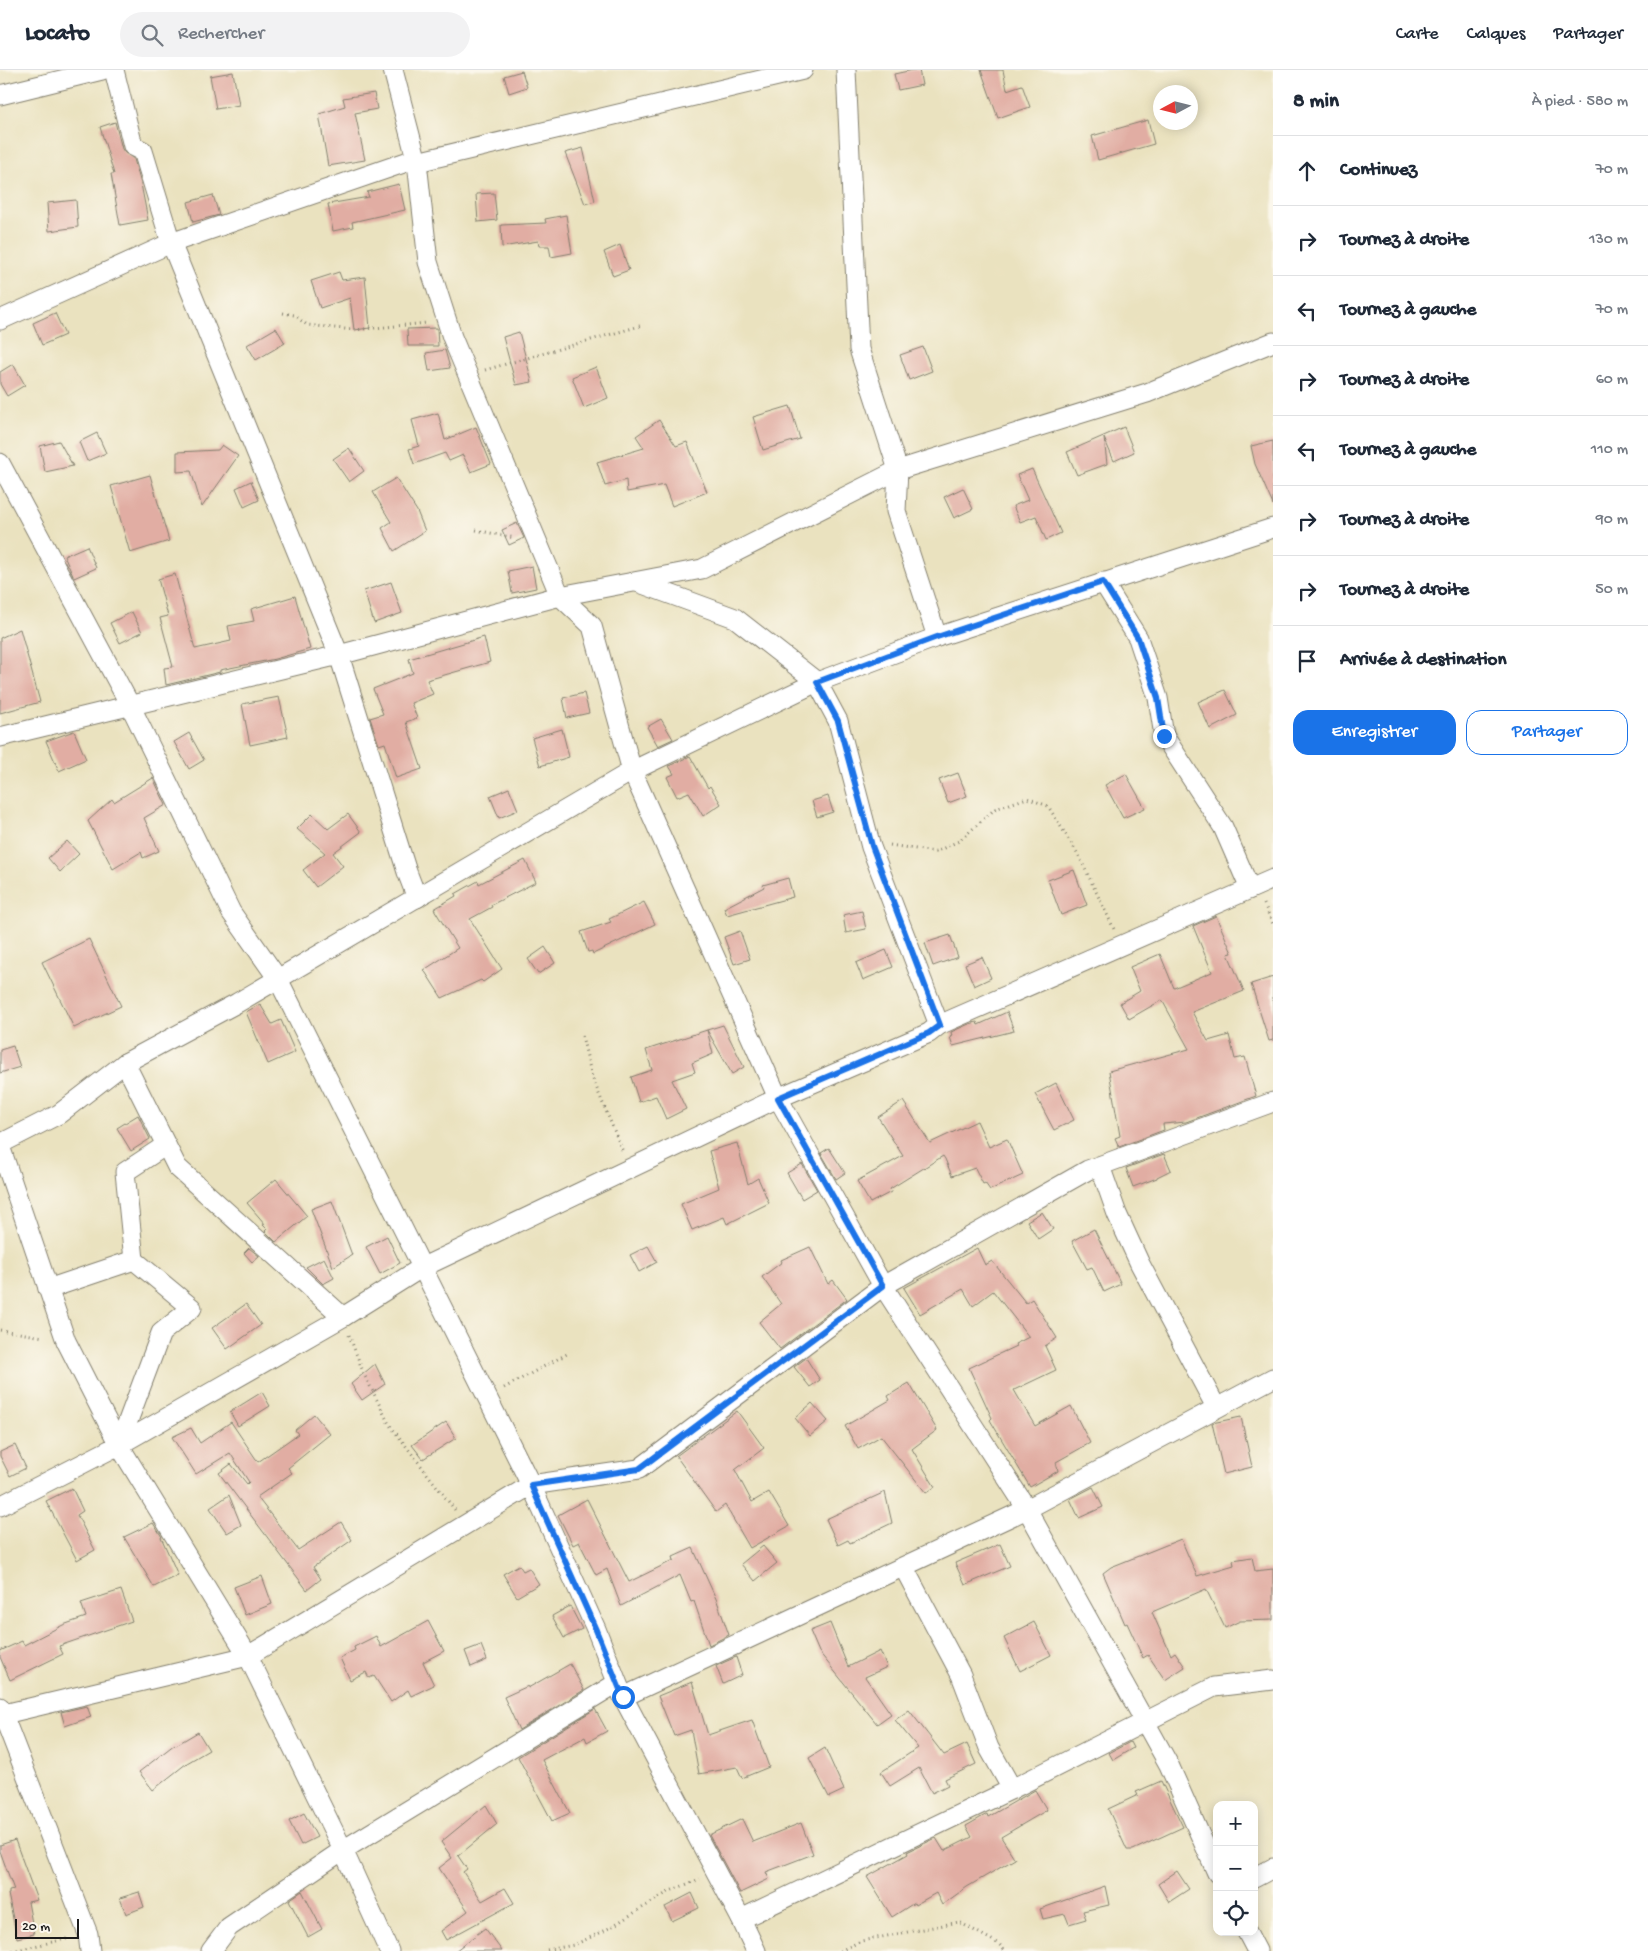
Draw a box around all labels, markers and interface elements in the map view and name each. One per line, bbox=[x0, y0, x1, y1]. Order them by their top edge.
search box bbox=[120, 12, 470, 57]
text: Locato bbox=[25, 20, 90, 49]
icon: search bbox=[138, 21, 166, 49]
text: Rechercher bbox=[178, 23, 264, 46]
text: Carte bbox=[1396, 24, 1439, 45]
text: Calques bbox=[1467, 24, 1525, 45]
text: Partager bbox=[1553, 24, 1623, 45]
north arrow bbox=[1153, 85, 1198, 130]
text: 8 min bbox=[1293, 90, 1339, 115]
text: À pied · 580 m bbox=[1532, 93, 1628, 112]
icon: ahead bbox=[1293, 157, 1321, 185]
text: Continuez bbox=[1340, 159, 1417, 182]
text: 70 m bbox=[1595, 161, 1628, 180]
icon: right bbox=[1293, 227, 1321, 255]
text: Tournez à droite bbox=[1340, 229, 1469, 252]
text: 130 m bbox=[1589, 231, 1628, 250]
icon: left bbox=[1293, 297, 1321, 325]
text: Tournez à gauche bbox=[1340, 299, 1476, 322]
text: 70 m bbox=[1595, 301, 1628, 320]
icon: right bbox=[1293, 367, 1321, 395]
text: Tournez à droite bbox=[1340, 369, 1469, 392]
text: 60 m bbox=[1596, 371, 1628, 390]
icon: left bbox=[1293, 437, 1321, 465]
text: Tournez à gauche bbox=[1340, 439, 1476, 462]
text: 110 m bbox=[1591, 441, 1628, 460]
icon: right bbox=[1293, 507, 1321, 535]
text: Tournez à droite bbox=[1340, 509, 1469, 532]
text: 90 m bbox=[1596, 511, 1628, 530]
icon: right bbox=[1293, 577, 1321, 605]
text: Tournez à droite bbox=[1340, 579, 1469, 602]
text: 50 m bbox=[1595, 581, 1628, 600]
icon: arrive bbox=[1293, 647, 1321, 675]
text: Arrivée à destination bbox=[1340, 649, 1506, 672]
button: Enregistrer bbox=[1293, 710, 1456, 755]
button: Partager bbox=[1466, 710, 1628, 755]
route end bbox=[1153, 725, 1176, 748]
route start bbox=[612, 1686, 635, 1709]
map controls bbox=[1213, 1801, 1258, 1936]
button: + bbox=[1213, 1801, 1258, 1846]
button: − bbox=[1213, 1846, 1258, 1891]
button: locate bbox=[1213, 1891, 1258, 1936]
scale bar bbox=[15, 1916, 79, 1939]
text: 20 m bbox=[22, 1919, 50, 1936]

